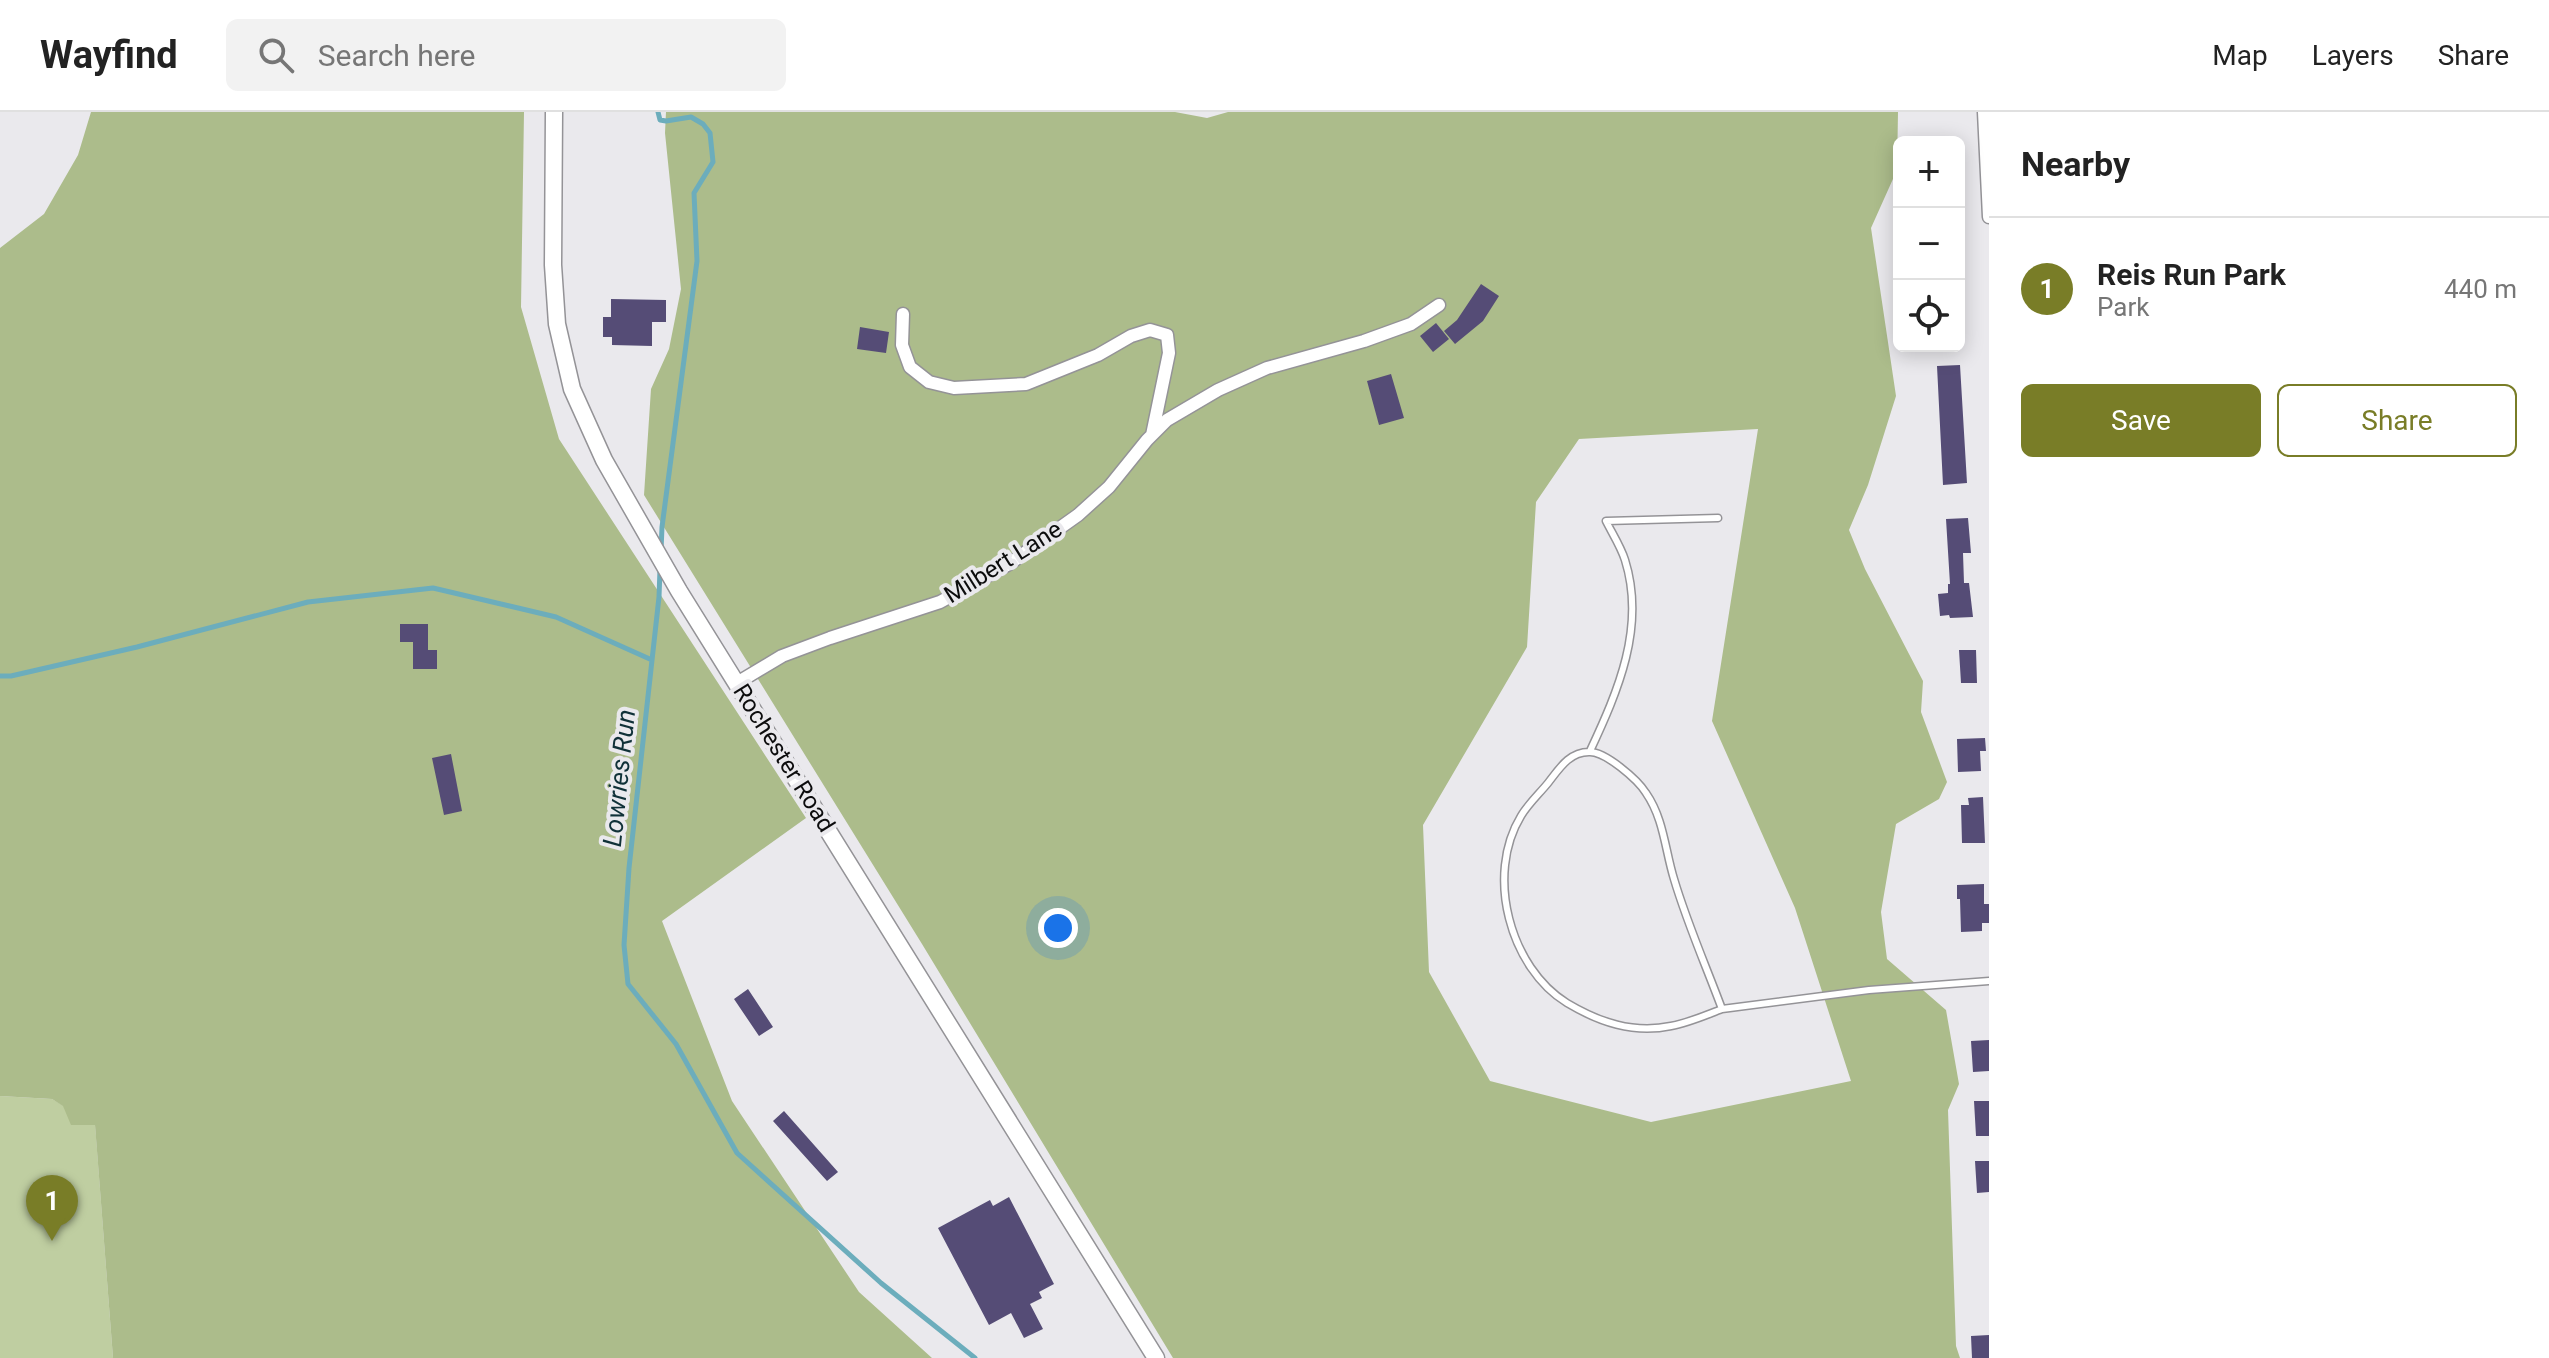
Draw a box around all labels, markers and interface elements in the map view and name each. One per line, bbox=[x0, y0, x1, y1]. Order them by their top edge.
search box bbox=[226, 19, 786, 91]
text: Wayfind bbox=[40, 33, 178, 77]
icon: search bbox=[254, 33, 298, 77]
text: Search here bbox=[318, 38, 476, 73]
text: Map bbox=[2212, 39, 2268, 72]
text: Layers bbox=[2312, 39, 2394, 72]
text: Share bbox=[2438, 39, 2509, 72]
map controls bbox=[1893, 136, 1965, 352]
button: + bbox=[1893, 136, 1965, 208]
text: Nearby bbox=[2021, 144, 2130, 184]
button: − bbox=[1893, 208, 1965, 280]
text: Reis Run Park bbox=[2097, 257, 2286, 292]
text: 1 bbox=[2040, 274, 2054, 304]
text: 440 m bbox=[2444, 274, 2517, 304]
button: locate bbox=[1893, 280, 1965, 352]
text: Park bbox=[2097, 292, 2149, 322]
button: Save bbox=[2021, 384, 2261, 457]
button: Share bbox=[2277, 384, 2517, 457]
street label: Milbert Lane bbox=[939, 515, 1067, 609]
street label: Rochester Road bbox=[727, 679, 841, 837]
water label: Lowries Run bbox=[597, 708, 641, 848]
your location bbox=[1038, 908, 1078, 948]
pin: 1 bbox=[26, 1175, 78, 1241]

